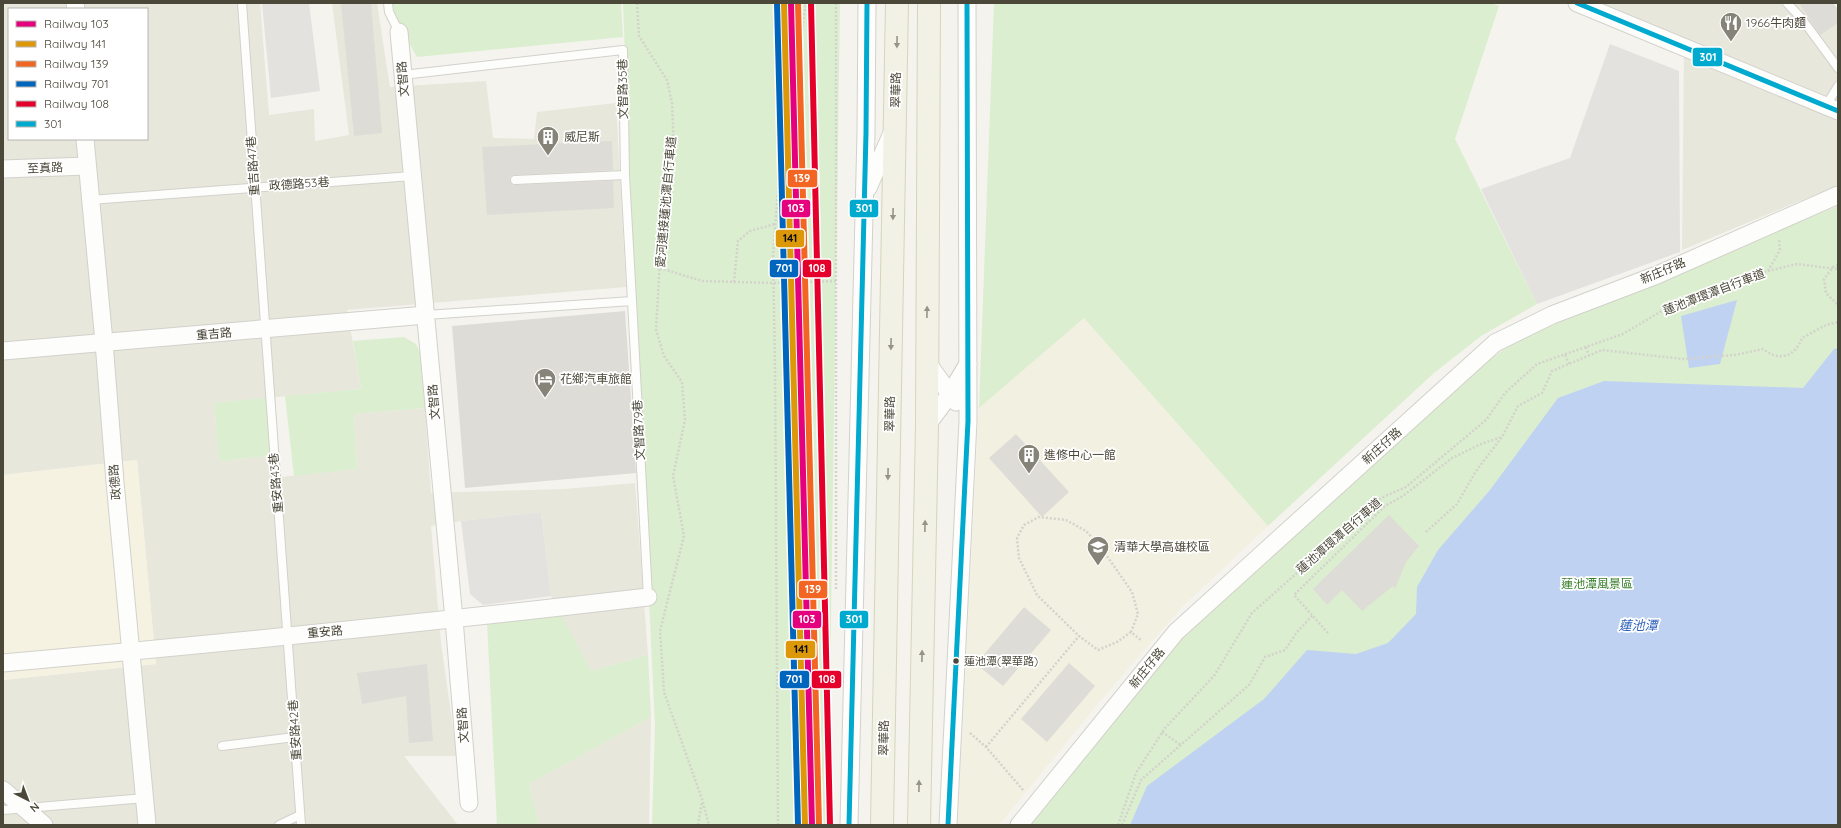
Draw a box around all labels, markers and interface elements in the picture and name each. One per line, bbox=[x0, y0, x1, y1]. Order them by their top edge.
legend bbox=[8, 8, 148, 140]
restaurant icon: 1966牛肉麵 bbox=[1718, 10, 1744, 43]
place label: 1966牛肉麵 bbox=[1746, 15, 1806, 30]
text: Railway 103 bbox=[44, 16, 109, 31]
text: Railway 141 bbox=[44, 36, 106, 51]
one-way arrow bbox=[893, 36, 900, 48]
line badge: 301 bbox=[1692, 47, 1723, 67]
text: 301 bbox=[1700, 50, 1716, 64]
text: Railway 139 bbox=[44, 56, 109, 71]
street label: 文智路35巷 bbox=[614, 58, 631, 120]
street label: 文智路 bbox=[393, 60, 412, 98]
street label: 翠華路 bbox=[888, 72, 903, 108]
text: Railway 701 bbox=[44, 76, 109, 91]
text: Railway 108 bbox=[44, 96, 109, 111]
text: 301 bbox=[44, 116, 62, 131]
building icon: 威尼斯 bbox=[535, 124, 561, 157]
place label: 威尼斯 bbox=[564, 129, 600, 144]
street label: 重吉路47巷 bbox=[243, 136, 262, 197]
street label: 愛河連接蓮池潭自行車道 bbox=[652, 136, 679, 268]
street label: 至真路 bbox=[27, 159, 63, 176]
line badge: 139 bbox=[787, 169, 818, 188]
text: 139 bbox=[794, 171, 810, 185]
street label: 政德路53巷 bbox=[268, 174, 330, 193]
line badge: 103 bbox=[781, 199, 811, 218]
line badge: 301 bbox=[849, 199, 879, 218]
text: 103 bbox=[788, 201, 805, 215]
text: 301 bbox=[856, 201, 872, 215]
one-way arrow bbox=[890, 208, 897, 220]
line badge: 141 bbox=[775, 229, 805, 248]
text: 141 bbox=[783, 231, 797, 245]
street label: 新庄仔路 bbox=[1638, 254, 1688, 287]
line badge: 701 bbox=[769, 259, 799, 278]
line badge: 108 bbox=[802, 259, 832, 278]
text: 701 bbox=[775, 261, 793, 275]
text: 108 bbox=[808, 261, 826, 275]
street label: 蓮池潭環潭自行車道 bbox=[1661, 265, 1767, 318]
one-way arrow bbox=[924, 305, 930, 318]
street label: 重吉路 bbox=[195, 324, 233, 343]
one-way arrow bbox=[888, 338, 894, 351]
hotel icon: 花鄉汽車旅館 bbox=[532, 366, 558, 399]
place label: 花鄉汽車旅館 bbox=[560, 371, 632, 386]
street label: 文智路 bbox=[424, 383, 443, 421]
street label: 翠華路 bbox=[882, 396, 897, 432]
street label: 文智路79巷 bbox=[629, 399, 648, 461]
street label: 新庄仔路 bbox=[1359, 424, 1405, 467]
building icon: 進修中心一館 bbox=[1016, 442, 1042, 475]
place label: 進修中心一館 bbox=[1044, 447, 1116, 462]
street label: 重安路43巷 bbox=[265, 452, 286, 514]
street label: 政德路 bbox=[105, 463, 124, 501]
one-way arrow bbox=[885, 468, 892, 480]
street label: 蓮池潭環潭自行車道 bbox=[1293, 495, 1384, 577]
one-way arrow bbox=[922, 519, 928, 532]
school or university icon: 清華大學高雄校區 bbox=[1085, 534, 1111, 567]
place label: 清華大學高雄校區 bbox=[1114, 539, 1210, 554]
park label: 蓮池潭風景區 bbox=[1561, 576, 1633, 591]
line badge: 139 bbox=[798, 580, 828, 599]
text: 139 bbox=[805, 582, 821, 596]
line badge: 103 bbox=[792, 610, 822, 629]
line badge: 301 bbox=[839, 610, 869, 629]
text: 103 bbox=[799, 612, 816, 626]
text: 301 bbox=[846, 612, 862, 626]
water label: 蓮池潭 bbox=[1618, 617, 1659, 633]
street label: 重安路 bbox=[306, 622, 344, 641]
line badge: 141 bbox=[785, 640, 816, 659]
text: 141 bbox=[794, 642, 808, 656]
street label: 新庄仔路 bbox=[1126, 644, 1168, 691]
one-way arrow bbox=[919, 649, 925, 662]
place label: 蓮池潭(翠華路) bbox=[964, 654, 1038, 668]
marker: 蓮池潭(翠華路) bbox=[951, 656, 961, 666]
line badge: 701 bbox=[779, 670, 810, 689]
line badge: 108 bbox=[811, 670, 842, 689]
text: 701 bbox=[785, 672, 803, 686]
text: 108 bbox=[818, 672, 836, 686]
street label: 重安路42巷 bbox=[285, 699, 304, 761]
street label: 文智路 bbox=[454, 707, 471, 744]
street label: 翠華路 bbox=[876, 720, 891, 756]
north arrow bbox=[8, 780, 48, 820]
one-way arrow bbox=[916, 780, 923, 792]
text: N bbox=[27, 800, 42, 815]

